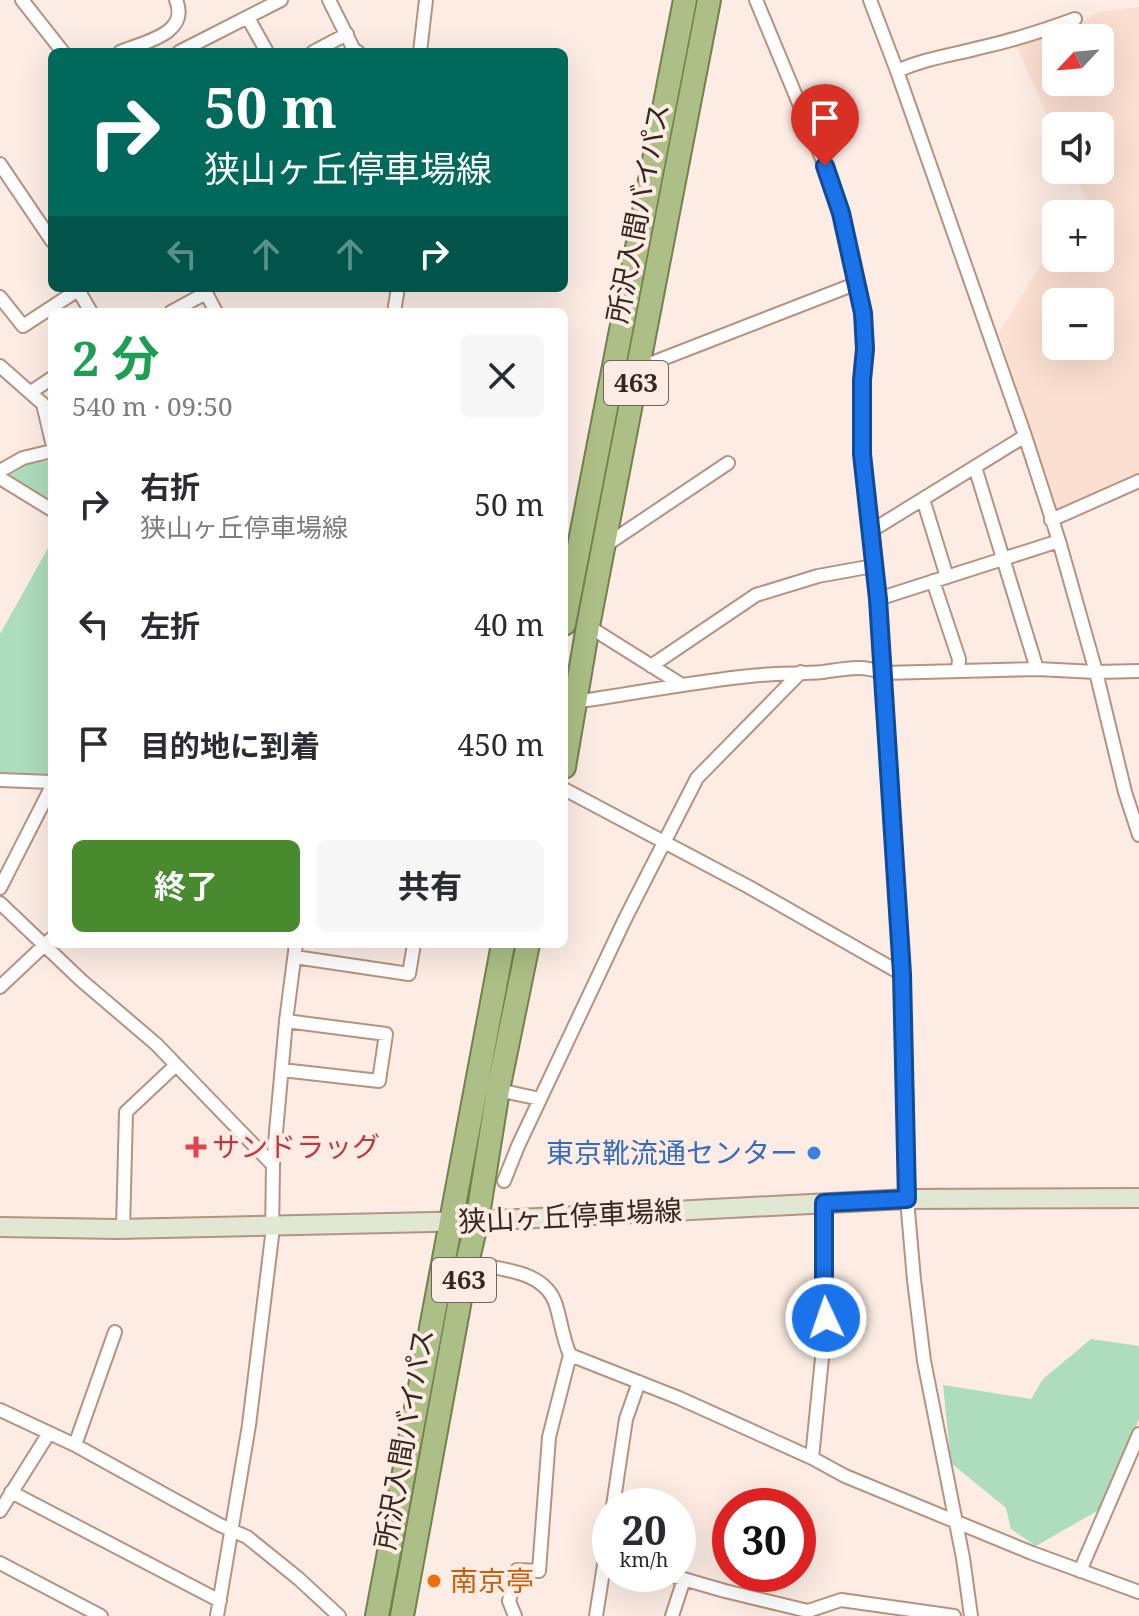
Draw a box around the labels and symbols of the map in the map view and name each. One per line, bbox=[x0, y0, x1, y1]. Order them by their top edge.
north arrow bbox=[1042, 24, 1114, 96]
pin bbox=[791, 84, 859, 166]
street label: 所沢入間バイパス bbox=[597, 100, 677, 326]
road number: 463 bbox=[604, 361, 668, 405]
place label: サンドラッグ bbox=[212, 1127, 380, 1165]
place label: 東京靴流通センター bbox=[546, 1133, 798, 1171]
marker: サンドラッグ bbox=[187, 1138, 205, 1156]
marker: 東京靴流通センター bbox=[805, 1144, 823, 1162]
street label: 狭山ヶ丘停車場線 bbox=[457, 1190, 683, 1240]
road number: 463 bbox=[432, 1258, 496, 1302]
position arrow bbox=[784, 1276, 868, 1360]
street label: 所沢入間バイパス bbox=[365, 1325, 441, 1552]
speed limit sign: 30 bbox=[712, 1488, 816, 1592]
place label: 南京亭 bbox=[450, 1561, 534, 1599]
marker: 南京亭 bbox=[425, 1572, 443, 1590]

